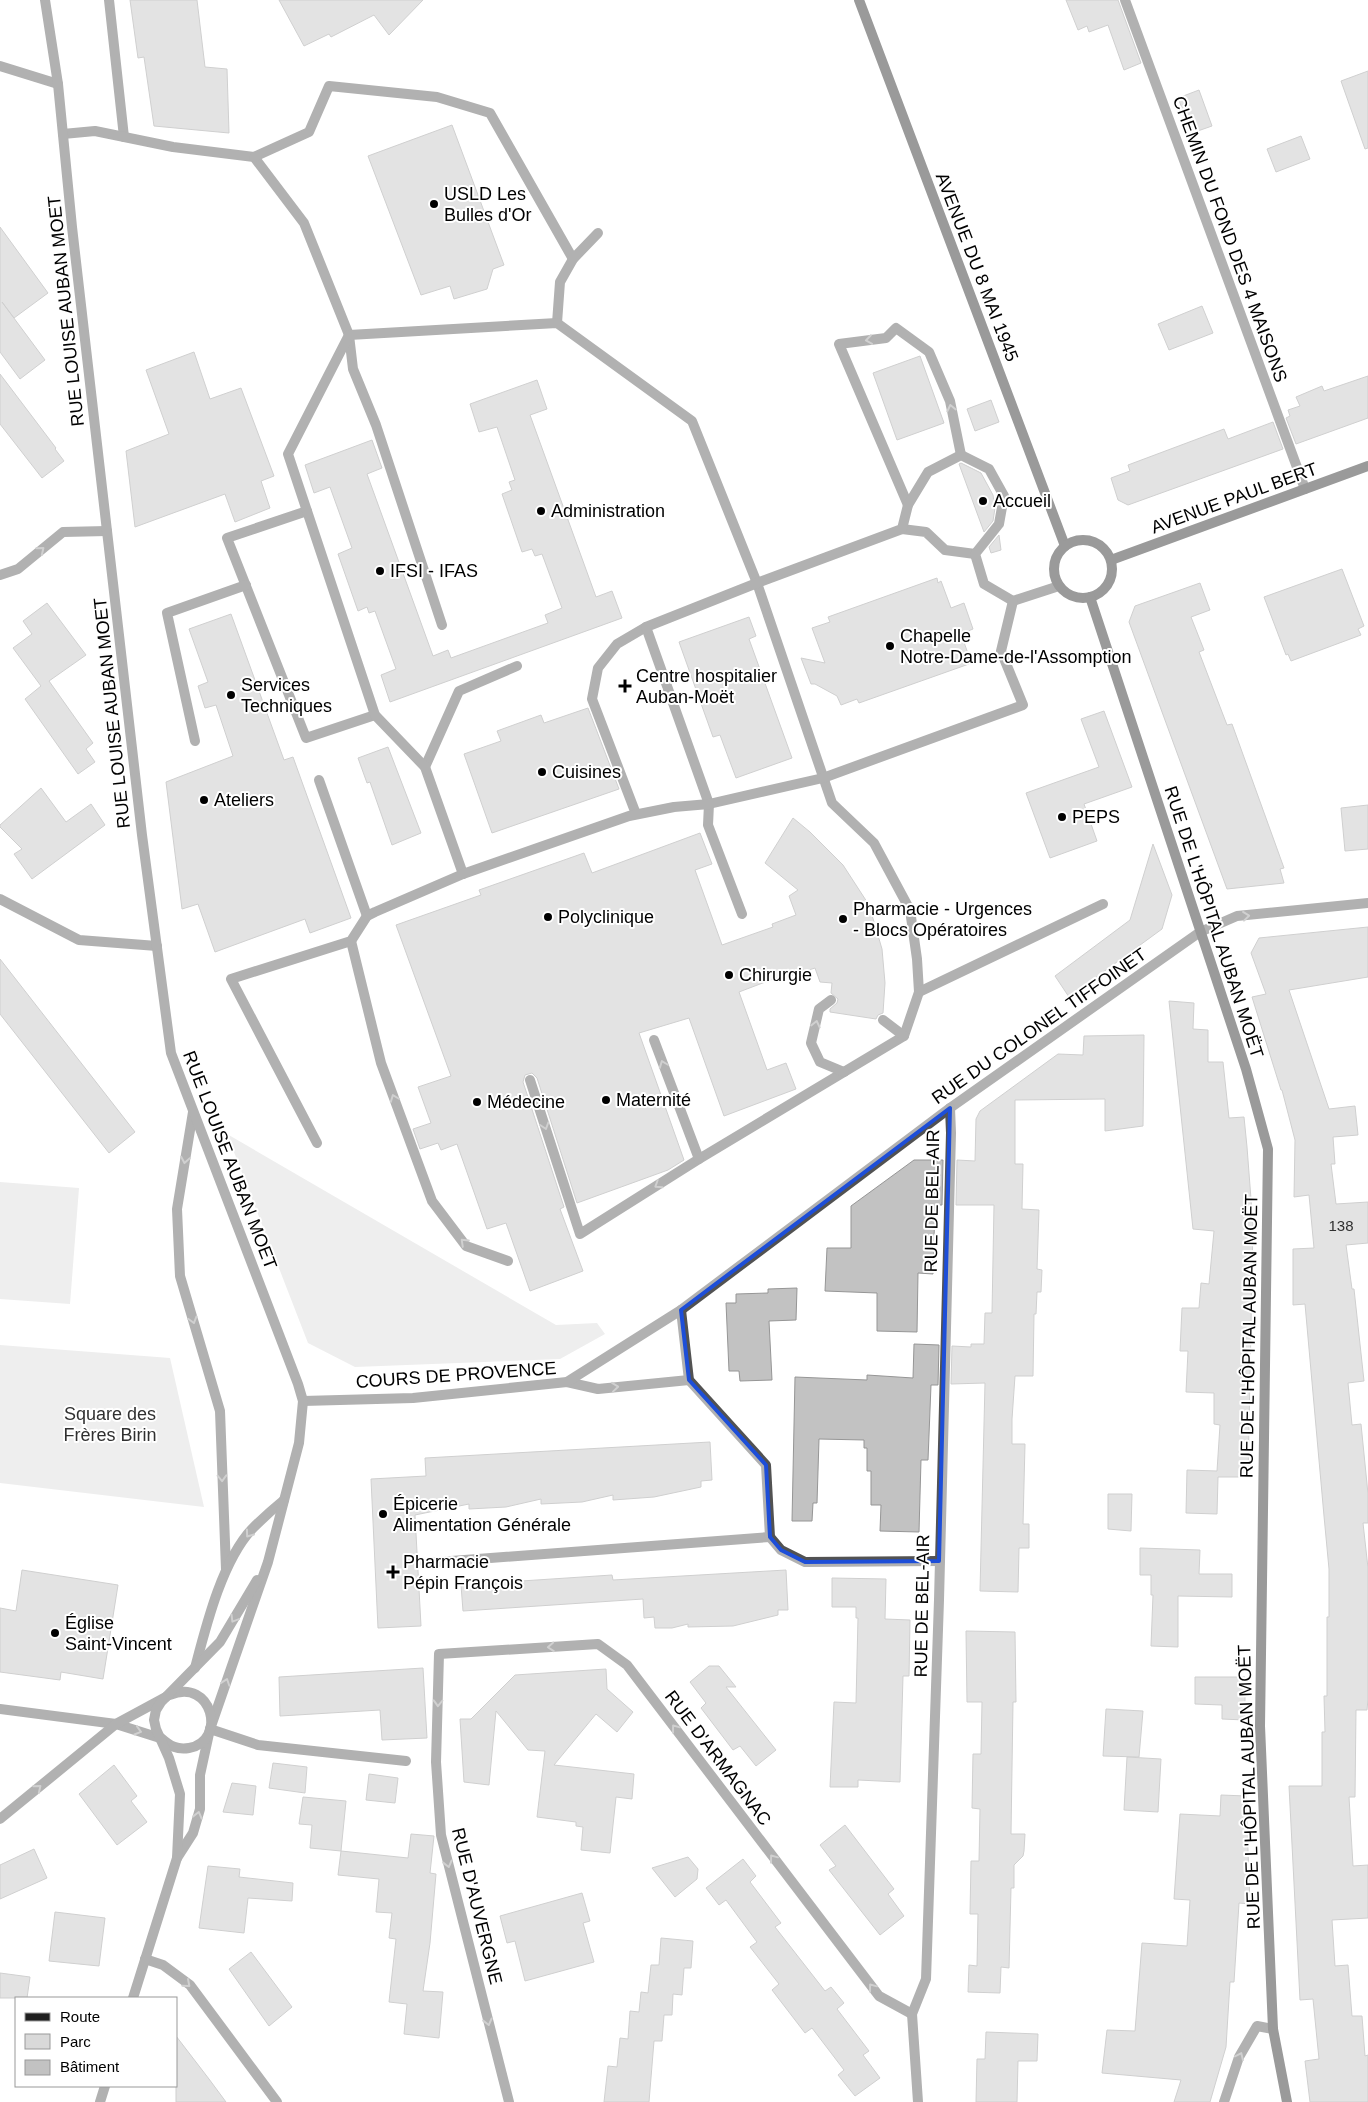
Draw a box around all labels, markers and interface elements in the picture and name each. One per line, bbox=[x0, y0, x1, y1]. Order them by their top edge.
street label: CHEMIN DU FOND DES 4 MAISONS bbox=[1169, 93, 1291, 385]
street label: AVENUE DU 8 MAI 1945 bbox=[932, 170, 1022, 364]
place label: USLD Les Bulles d'Or bbox=[444, 184, 531, 225]
street label: RUE LOUISE AUBAN MOET bbox=[44, 195, 88, 427]
marker: USLD Les Bulles d'Or bbox=[428, 198, 440, 210]
one-way arrow bbox=[865, 334, 873, 345]
one-way arrow bbox=[946, 403, 957, 412]
street label: AVENUE PAUL BERT bbox=[1148, 459, 1320, 537]
place label: Accueil bbox=[993, 491, 1051, 511]
marker: Accueil bbox=[977, 495, 989, 507]
place label: Administration bbox=[551, 501, 665, 521]
marker: Administration bbox=[535, 505, 547, 517]
one-way arrow bbox=[35, 547, 44, 555]
place label: IFSI - IFAS bbox=[390, 561, 478, 581]
marker: IFSI - IFAS bbox=[374, 565, 386, 577]
street label: RUE LOUISE AUBAN MOET bbox=[90, 597, 134, 829]
place label: Chapelle Notre-Dame-de-l'Assomption bbox=[900, 626, 1132, 667]
marker: Chapelle Notre-Dame-de-l'Assomption bbox=[884, 640, 896, 652]
place label: Centre hospitalier Auban-Moët bbox=[636, 666, 777, 707]
place label: Services Techniques bbox=[241, 675, 332, 716]
marker: Centre hospitalier Auban-Moët bbox=[618, 679, 632, 693]
marker: Services Techniques bbox=[225, 689, 237, 701]
place label: Cuisines bbox=[552, 762, 621, 782]
marker: Cuisines bbox=[536, 766, 548, 778]
street label: RUE DE L'HÔPITAL AUBAN MOËT bbox=[1161, 783, 1268, 1060]
place label: Ateliers bbox=[214, 790, 274, 810]
marker: Ateliers bbox=[198, 794, 210, 806]
place label: PEPS bbox=[1072, 807, 1120, 827]
marker: PEPS bbox=[1056, 811, 1068, 823]
place label: Pharmacie - Urgences - Blocs Opératoires bbox=[853, 899, 1032, 940]
place label: Polyclinique bbox=[558, 907, 654, 927]
marker: Polyclinique bbox=[542, 911, 554, 923]
one-way arrow bbox=[1242, 911, 1250, 922]
marker: Pharmacie - Urgences - Blocs Opératoires bbox=[837, 913, 849, 925]
street label: RUE DU COLONEL TIFFOINET bbox=[928, 944, 1150, 1108]
place label: Chirurgie bbox=[739, 965, 812, 985]
marker: Chirurgie bbox=[723, 969, 735, 981]
one-way arrow bbox=[810, 1021, 820, 1029]
street label: RUE LOUISE AUBAN MOET bbox=[179, 1048, 281, 1272]
one-way arrow bbox=[659, 1060, 669, 1069]
place label: Maternité bbox=[616, 1090, 691, 1110]
place label: Médecine bbox=[487, 1092, 565, 1112]
one-way arrow bbox=[390, 1094, 401, 1103]
marker: Maternité bbox=[600, 1094, 612, 1106]
marker: Médecine bbox=[471, 1096, 483, 1108]
one-way arrow bbox=[539, 1122, 549, 1130]
street label: RUE DE BEL-AIR bbox=[921, 1129, 943, 1273]
one-way arrow bbox=[181, 1156, 191, 1164]
one-way arrow bbox=[654, 1178, 663, 1188]
street label: RUE DE L'HÔPITAL AUBAN MOËT bbox=[1236, 1194, 1261, 1478]
house number: 138 bbox=[1328, 1217, 1354, 1234]
one-way arrow bbox=[461, 1239, 470, 1248]
one-way arrow bbox=[187, 1315, 197, 1323]
street label: COURS DE PROVENCE bbox=[355, 1358, 557, 1392]
one-way arrow bbox=[611, 1382, 619, 1393]
park label: Square des Frères Birin bbox=[63, 1404, 157, 1445]
one-way arrow bbox=[217, 1475, 228, 1483]
place label: Épicerie Alimentation Générale bbox=[393, 1494, 571, 1535]
marker: Épicerie Alimentation Générale bbox=[377, 1508, 389, 1520]
one-way arrow bbox=[246, 1528, 255, 1538]
street label: RUE DE BEL-AIR bbox=[911, 1534, 933, 1678]
place label: Pharmacie Pépin François bbox=[403, 1552, 523, 1593]
marker: Pharmacie Pépin François bbox=[387, 1566, 399, 1578]
place label: Église Saint-Vincent bbox=[65, 1613, 172, 1654]
one-way arrow bbox=[230, 1614, 240, 1623]
marker: Église Saint-Vincent bbox=[49, 1627, 61, 1639]
one-way arrow bbox=[547, 1642, 555, 1653]
street label: RUE DE L'HÔPITAL AUBAN MOËT bbox=[1233, 1644, 1264, 1930]
one-way arrow bbox=[220, 1679, 230, 1687]
street label: RUE D'ARMAGNAC bbox=[661, 1687, 775, 1829]
one-way arrow bbox=[432, 1699, 443, 1707]
one-way arrow bbox=[672, 1724, 681, 1734]
one-way arrow bbox=[134, 1725, 142, 1735]
one-way arrow bbox=[32, 1786, 41, 1794]
one-way arrow bbox=[192, 1811, 203, 1819]
street label: RUE D'AUVERGNE bbox=[448, 1826, 506, 1986]
one-way arrow bbox=[771, 1855, 779, 1864]
one-way arrow bbox=[442, 1860, 453, 1869]
one-way arrow bbox=[181, 1978, 190, 1987]
one-way arrow bbox=[869, 1983, 878, 1993]
legend bbox=[15, 1997, 178, 2087]
text: Route bbox=[60, 2008, 100, 2025]
one-way arrow bbox=[482, 2017, 493, 2026]
text: Parc bbox=[60, 2033, 91, 2050]
one-way arrow bbox=[1234, 2052, 1244, 2061]
text: Bâtiment bbox=[60, 2058, 120, 2075]

